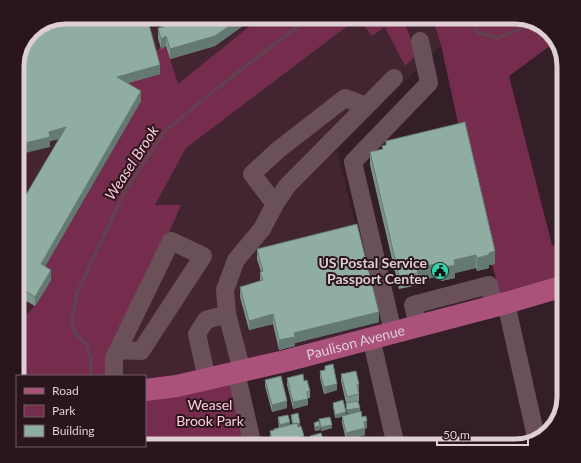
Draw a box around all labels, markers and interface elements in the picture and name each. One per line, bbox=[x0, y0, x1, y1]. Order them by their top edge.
water label: Weasel Brook bbox=[101, 121, 162, 203]
place label: US Postal Service Passport Center bbox=[318, 254, 428, 287]
public building icon: US Postal Service Passport Center bbox=[430, 261, 450, 281]
street label: Paulison Avenue bbox=[304, 321, 406, 363]
legend bbox=[16, 375, 146, 447]
text: Road bbox=[52, 383, 79, 398]
park label: Weasel Brook Park bbox=[176, 396, 245, 429]
text: Park bbox=[52, 403, 76, 418]
scale bar bbox=[437, 421, 528, 447]
text: Building bbox=[52, 423, 95, 438]
text: 50 m bbox=[443, 427, 470, 442]

